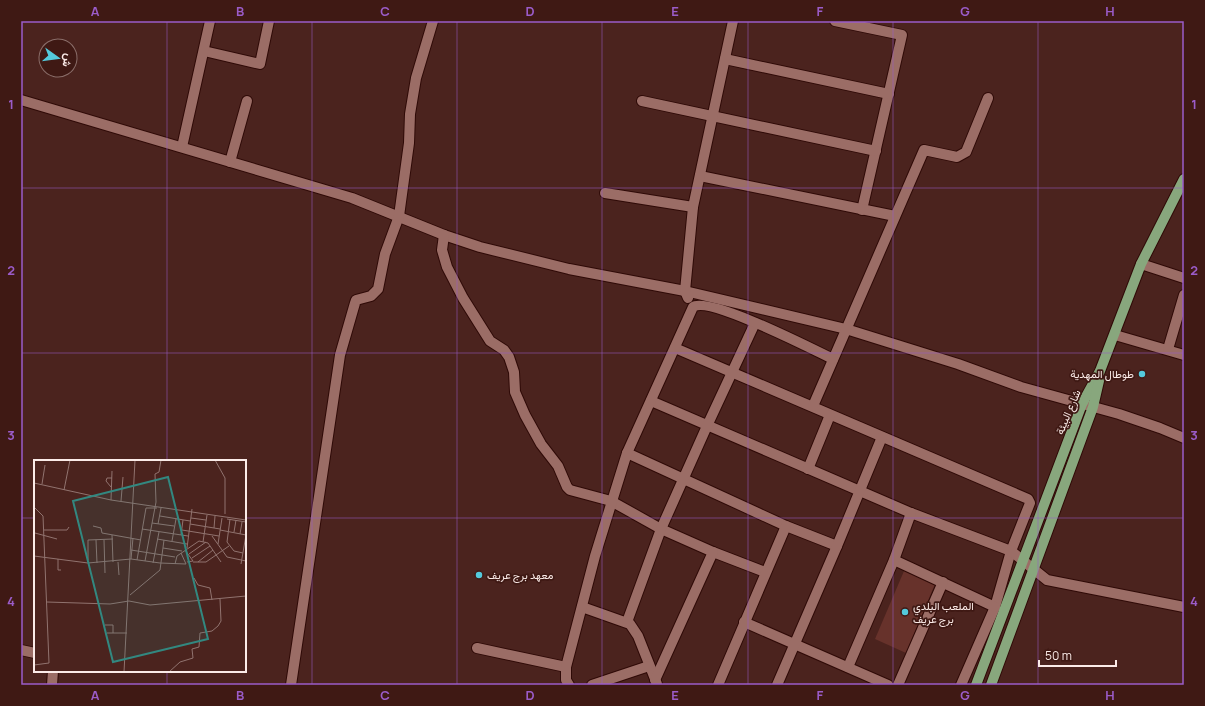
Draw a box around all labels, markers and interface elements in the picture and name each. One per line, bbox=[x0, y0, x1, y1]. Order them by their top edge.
text: A bbox=[91, 2, 100, 20]
text: B bbox=[236, 2, 244, 20]
text: C bbox=[380, 2, 390, 20]
text: D bbox=[525, 2, 535, 20]
text: E bbox=[671, 2, 679, 20]
text: F bbox=[817, 2, 824, 20]
text: G bbox=[960, 2, 970, 20]
text: H bbox=[1105, 2, 1115, 20]
north arrow bbox=[38, 38, 78, 78]
text: ش bbox=[59, 52, 77, 69]
text: 1 bbox=[8, 95, 14, 113]
text: 1 bbox=[1191, 95, 1197, 113]
text: 2 bbox=[7, 261, 15, 279]
text: 2 bbox=[1190, 261, 1198, 279]
place label: طوطال المهدية bbox=[1070, 366, 1134, 381]
marker: طوطال المهدية bbox=[1137, 369, 1147, 379]
street label: شارع البيئة bbox=[1051, 387, 1085, 437]
text: 3 bbox=[7, 426, 15, 444]
text: 3 bbox=[1190, 426, 1198, 444]
inset map bbox=[34, 460, 246, 672]
place label: معهد برج عريف bbox=[487, 567, 554, 583]
marker: معهد برج عريف bbox=[474, 570, 484, 580]
text: 4 bbox=[7, 592, 15, 610]
text: 4 bbox=[1190, 592, 1198, 610]
place label: الملعب البلدي برج عريف bbox=[913, 598, 974, 627]
marker: الملعب البلدي برج عريف bbox=[900, 607, 910, 617]
scale bar bbox=[1039, 642, 1116, 668]
text: 50 m bbox=[1045, 647, 1072, 664]
text: A bbox=[91, 686, 100, 704]
text: B bbox=[236, 686, 244, 704]
text: C bbox=[380, 686, 390, 704]
text: D bbox=[525, 686, 535, 704]
text: E bbox=[671, 686, 679, 704]
text: F bbox=[817, 686, 824, 704]
text: G bbox=[960, 686, 970, 704]
text: H bbox=[1105, 686, 1115, 704]

